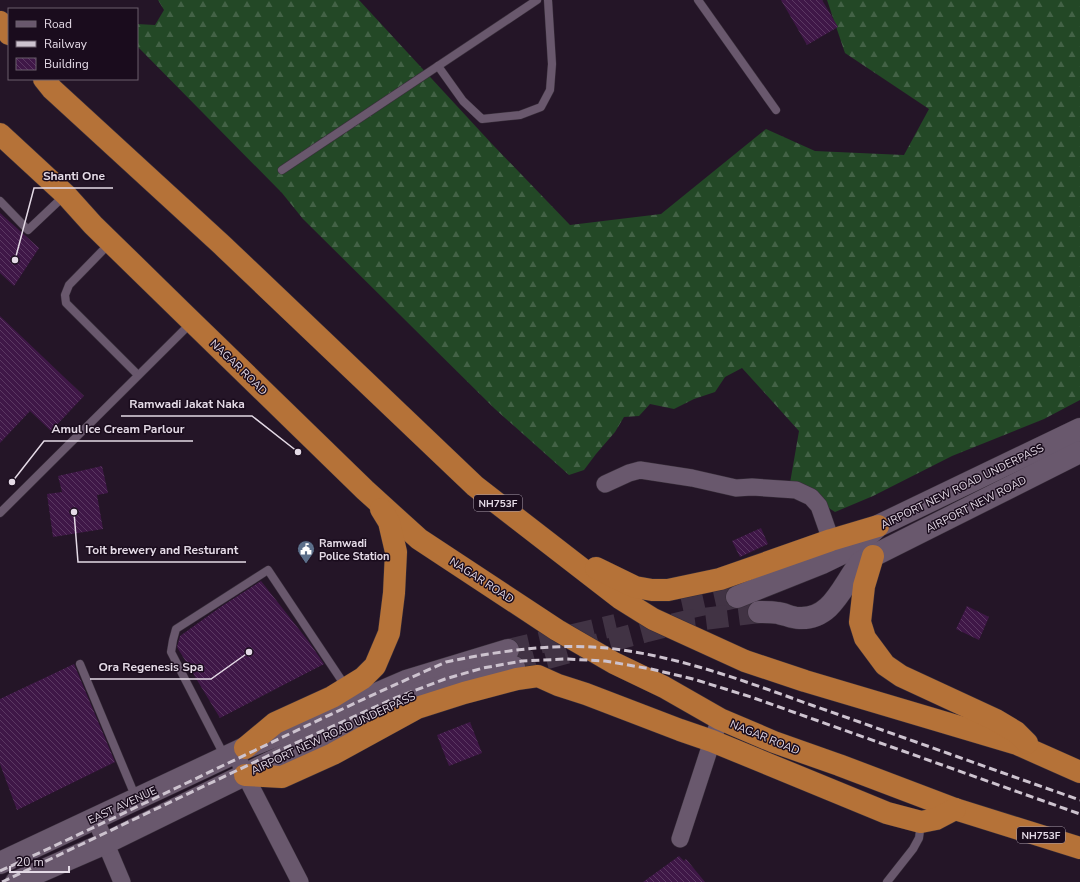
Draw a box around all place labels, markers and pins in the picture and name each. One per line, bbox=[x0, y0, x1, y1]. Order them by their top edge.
callout: Shanti One bbox=[34, 164, 113, 188]
callout: Ramwadi Jakat Naka bbox=[121, 392, 252, 416]
callout: Amul Ice Cream Parlour bbox=[44, 417, 193, 441]
place label: Ramwadi Police Station bbox=[319, 536, 390, 564]
callout: Toit brewery and Resturant bbox=[78, 538, 246, 562]
public building icon: Ramwadi Police Station bbox=[296, 539, 316, 564]
callout: Ora Regenesis Spa bbox=[90, 655, 211, 679]

